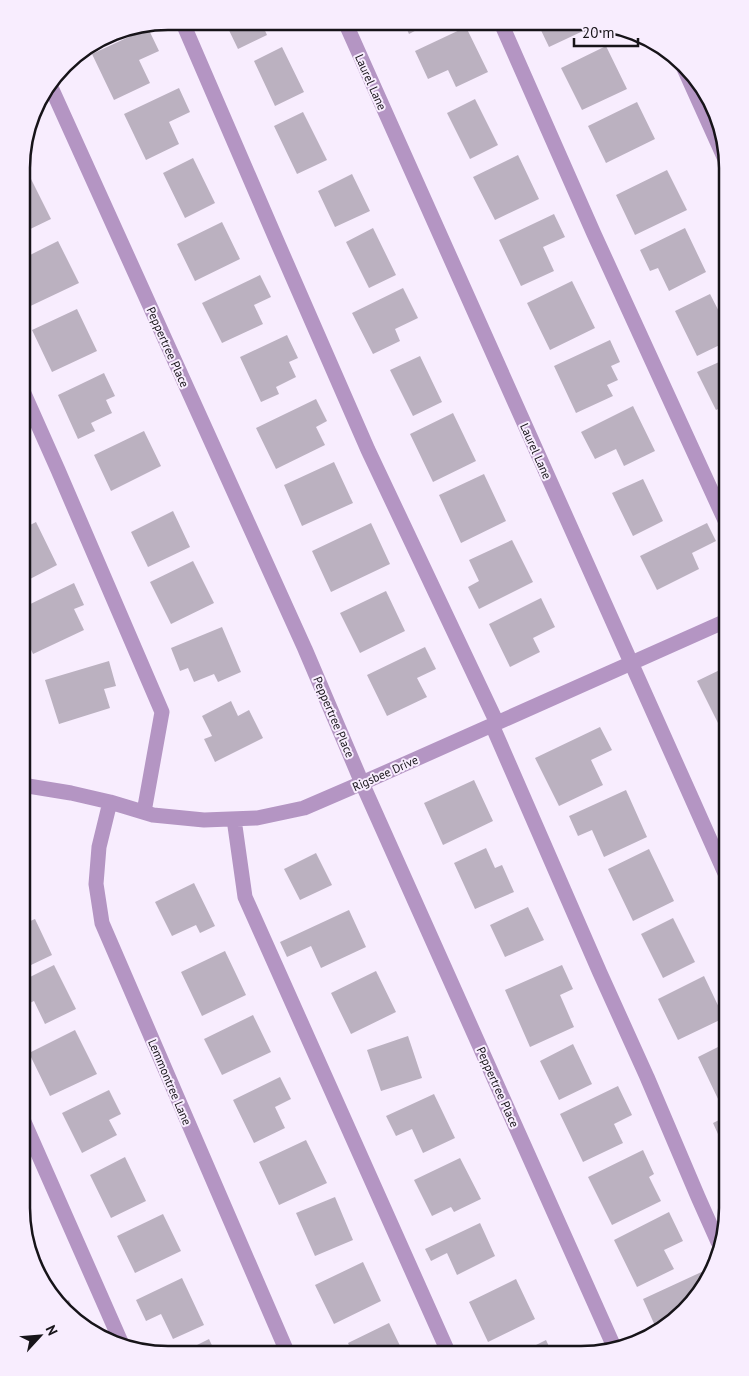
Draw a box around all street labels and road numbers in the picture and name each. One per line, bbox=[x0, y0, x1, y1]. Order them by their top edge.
street label: Laurel Lane bbox=[352, 52, 390, 112]
street label: Peppertree Place bbox=[144, 304, 192, 390]
street label: Laurel Lane bbox=[517, 421, 555, 481]
street label: Peppertree Place bbox=[310, 674, 358, 760]
street label: Rigsbee Drive bbox=[350, 752, 420, 794]
street label: Lemmontree Lane bbox=[145, 1037, 195, 1127]
street label: Peppertree Place bbox=[474, 1044, 522, 1130]

